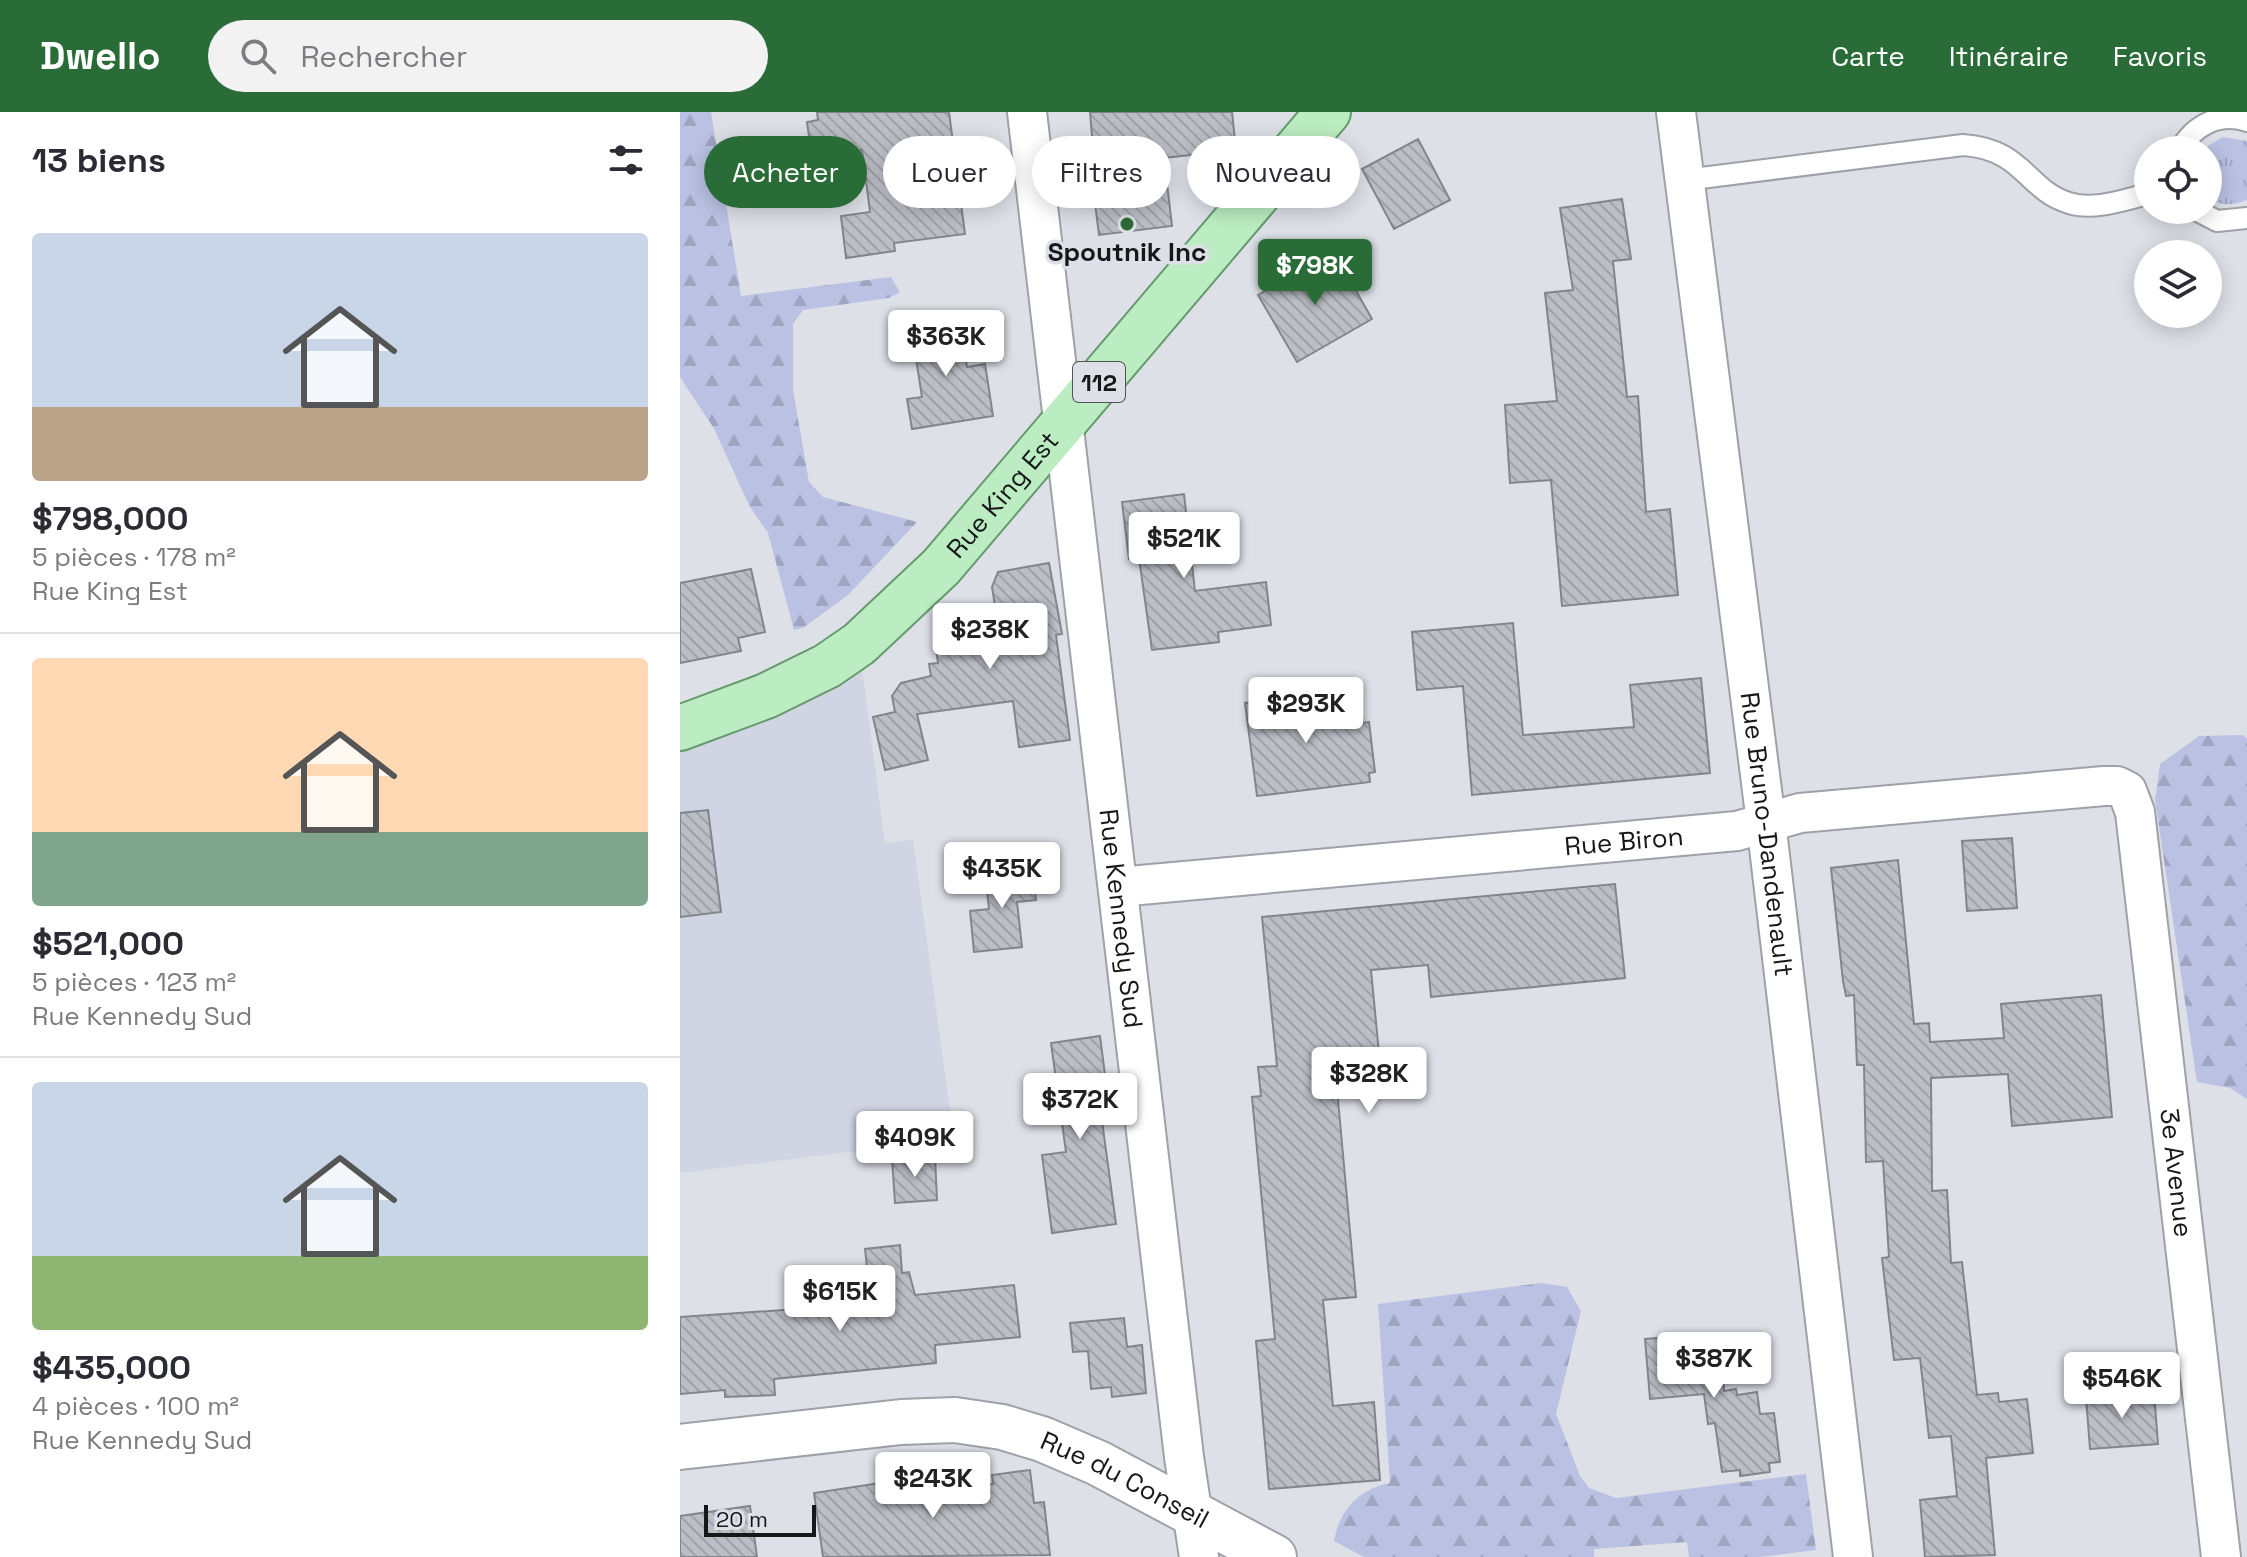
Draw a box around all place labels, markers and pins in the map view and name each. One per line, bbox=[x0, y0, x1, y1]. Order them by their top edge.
marker: Spoutnik Inc bbox=[1118, 215, 1136, 233]
place label: Spoutnik Inc bbox=[1048, 235, 1206, 269]
pin: $798K bbox=[1259, 239, 1371, 307]
pin: $363K bbox=[890, 310, 1002, 378]
pin: $521K bbox=[1128, 512, 1240, 580]
pin: $238K bbox=[934, 603, 1046, 671]
pin: $293K bbox=[1250, 677, 1362, 745]
pin: $435K bbox=[946, 842, 1058, 910]
pin: $328K bbox=[1313, 1047, 1425, 1115]
pin: $372K bbox=[1024, 1073, 1136, 1141]
pin: $409K bbox=[859, 1111, 971, 1179]
pin: $615K bbox=[784, 1265, 896, 1333]
pin: $387K bbox=[1658, 1332, 1770, 1400]
pin: $546K bbox=[2066, 1352, 2178, 1420]
pin: $243K bbox=[877, 1452, 989, 1520]

